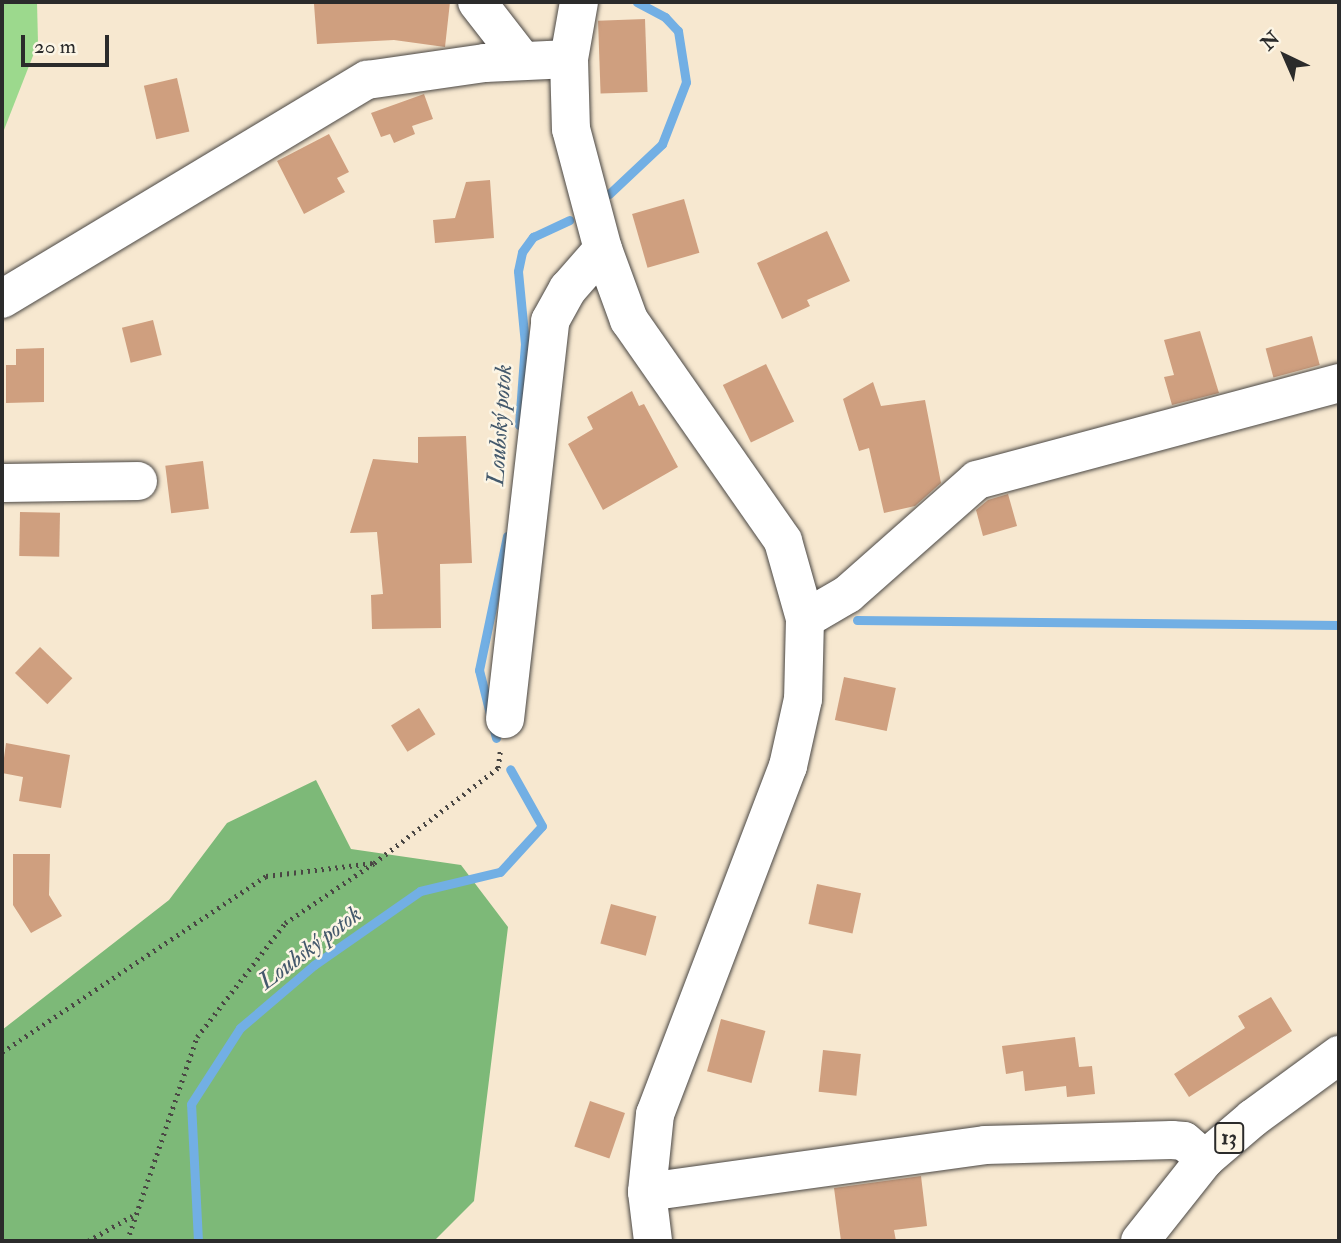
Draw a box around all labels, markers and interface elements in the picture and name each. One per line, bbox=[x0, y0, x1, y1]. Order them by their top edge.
scale bar bbox=[24, 21, 112, 65]
north arrow bbox=[1250, 21, 1320, 91]
text: N bbox=[1256, 26, 1285, 55]
text: 20 m bbox=[34, 33, 76, 60]
water label: Loubský potok bbox=[481, 363, 519, 487]
water label: Loubský potok bbox=[253, 900, 367, 996]
road number: 13 bbox=[1213, 1120, 1245, 1156]

